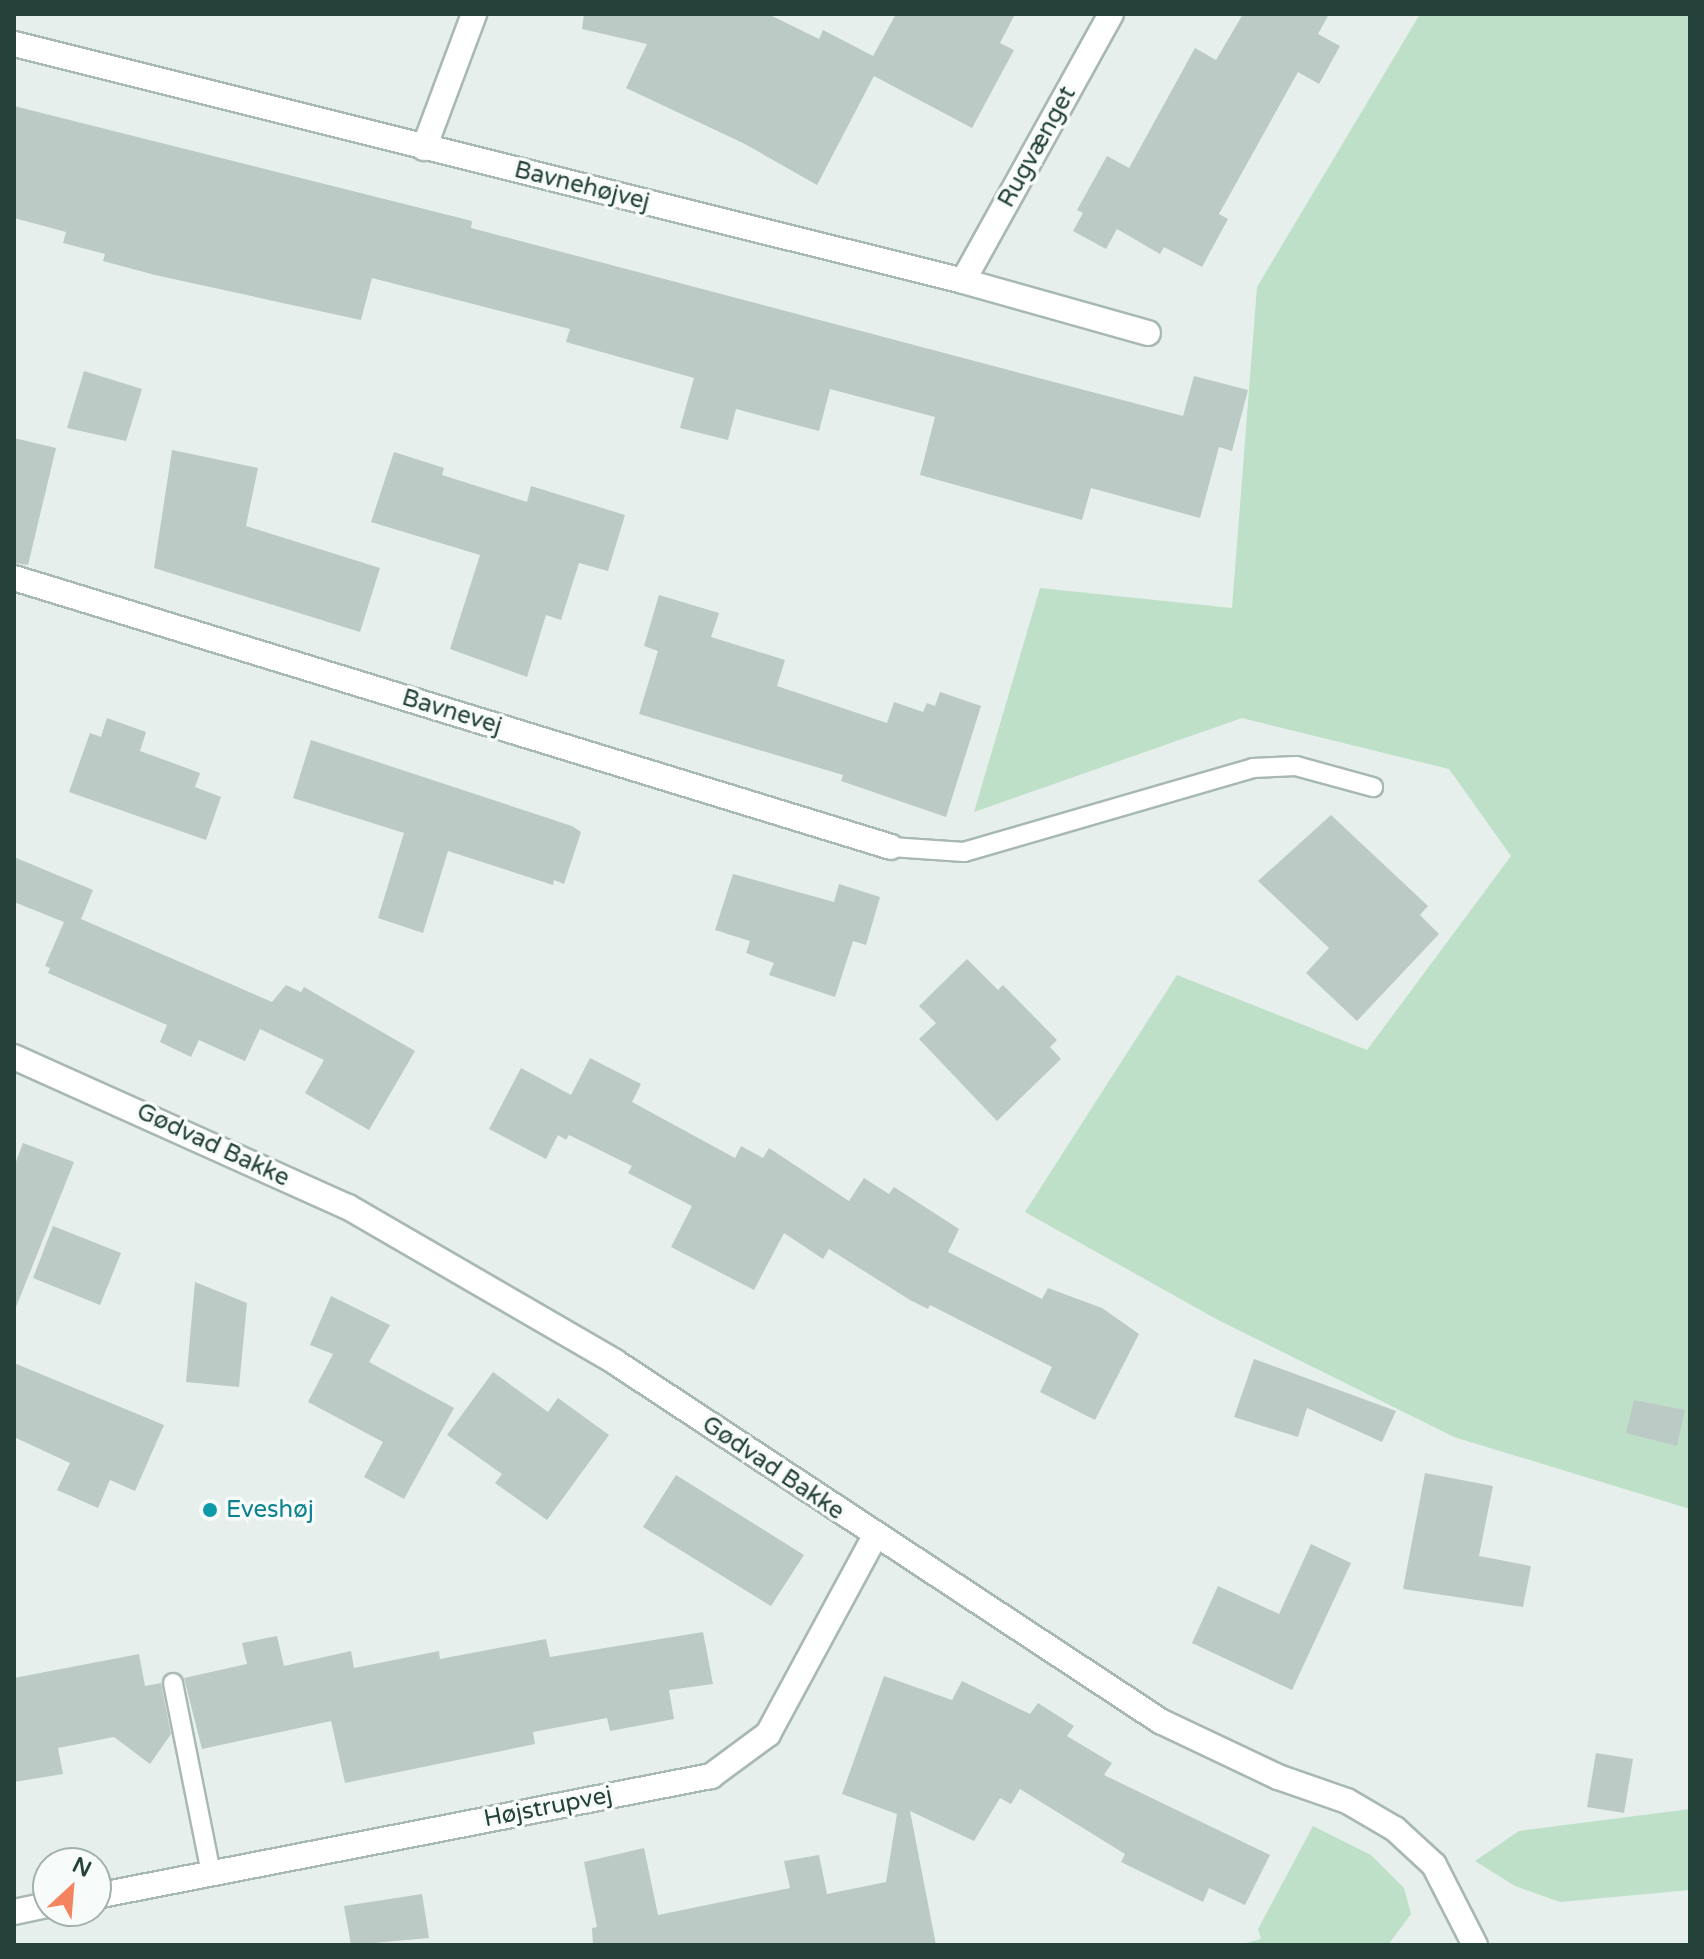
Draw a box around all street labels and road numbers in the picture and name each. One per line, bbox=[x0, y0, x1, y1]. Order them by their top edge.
street label: Rugvænget bbox=[992, 82, 1082, 212]
street label: Bavnehøjvej bbox=[511, 155, 653, 217]
street label: Bavnevej bbox=[399, 683, 505, 741]
street label: Gødvad Bakke bbox=[132, 1097, 294, 1193]
street label: Gødvad Bakke bbox=[697, 1410, 849, 1526]
street label: Højstrupvej bbox=[481, 1780, 615, 1834]

